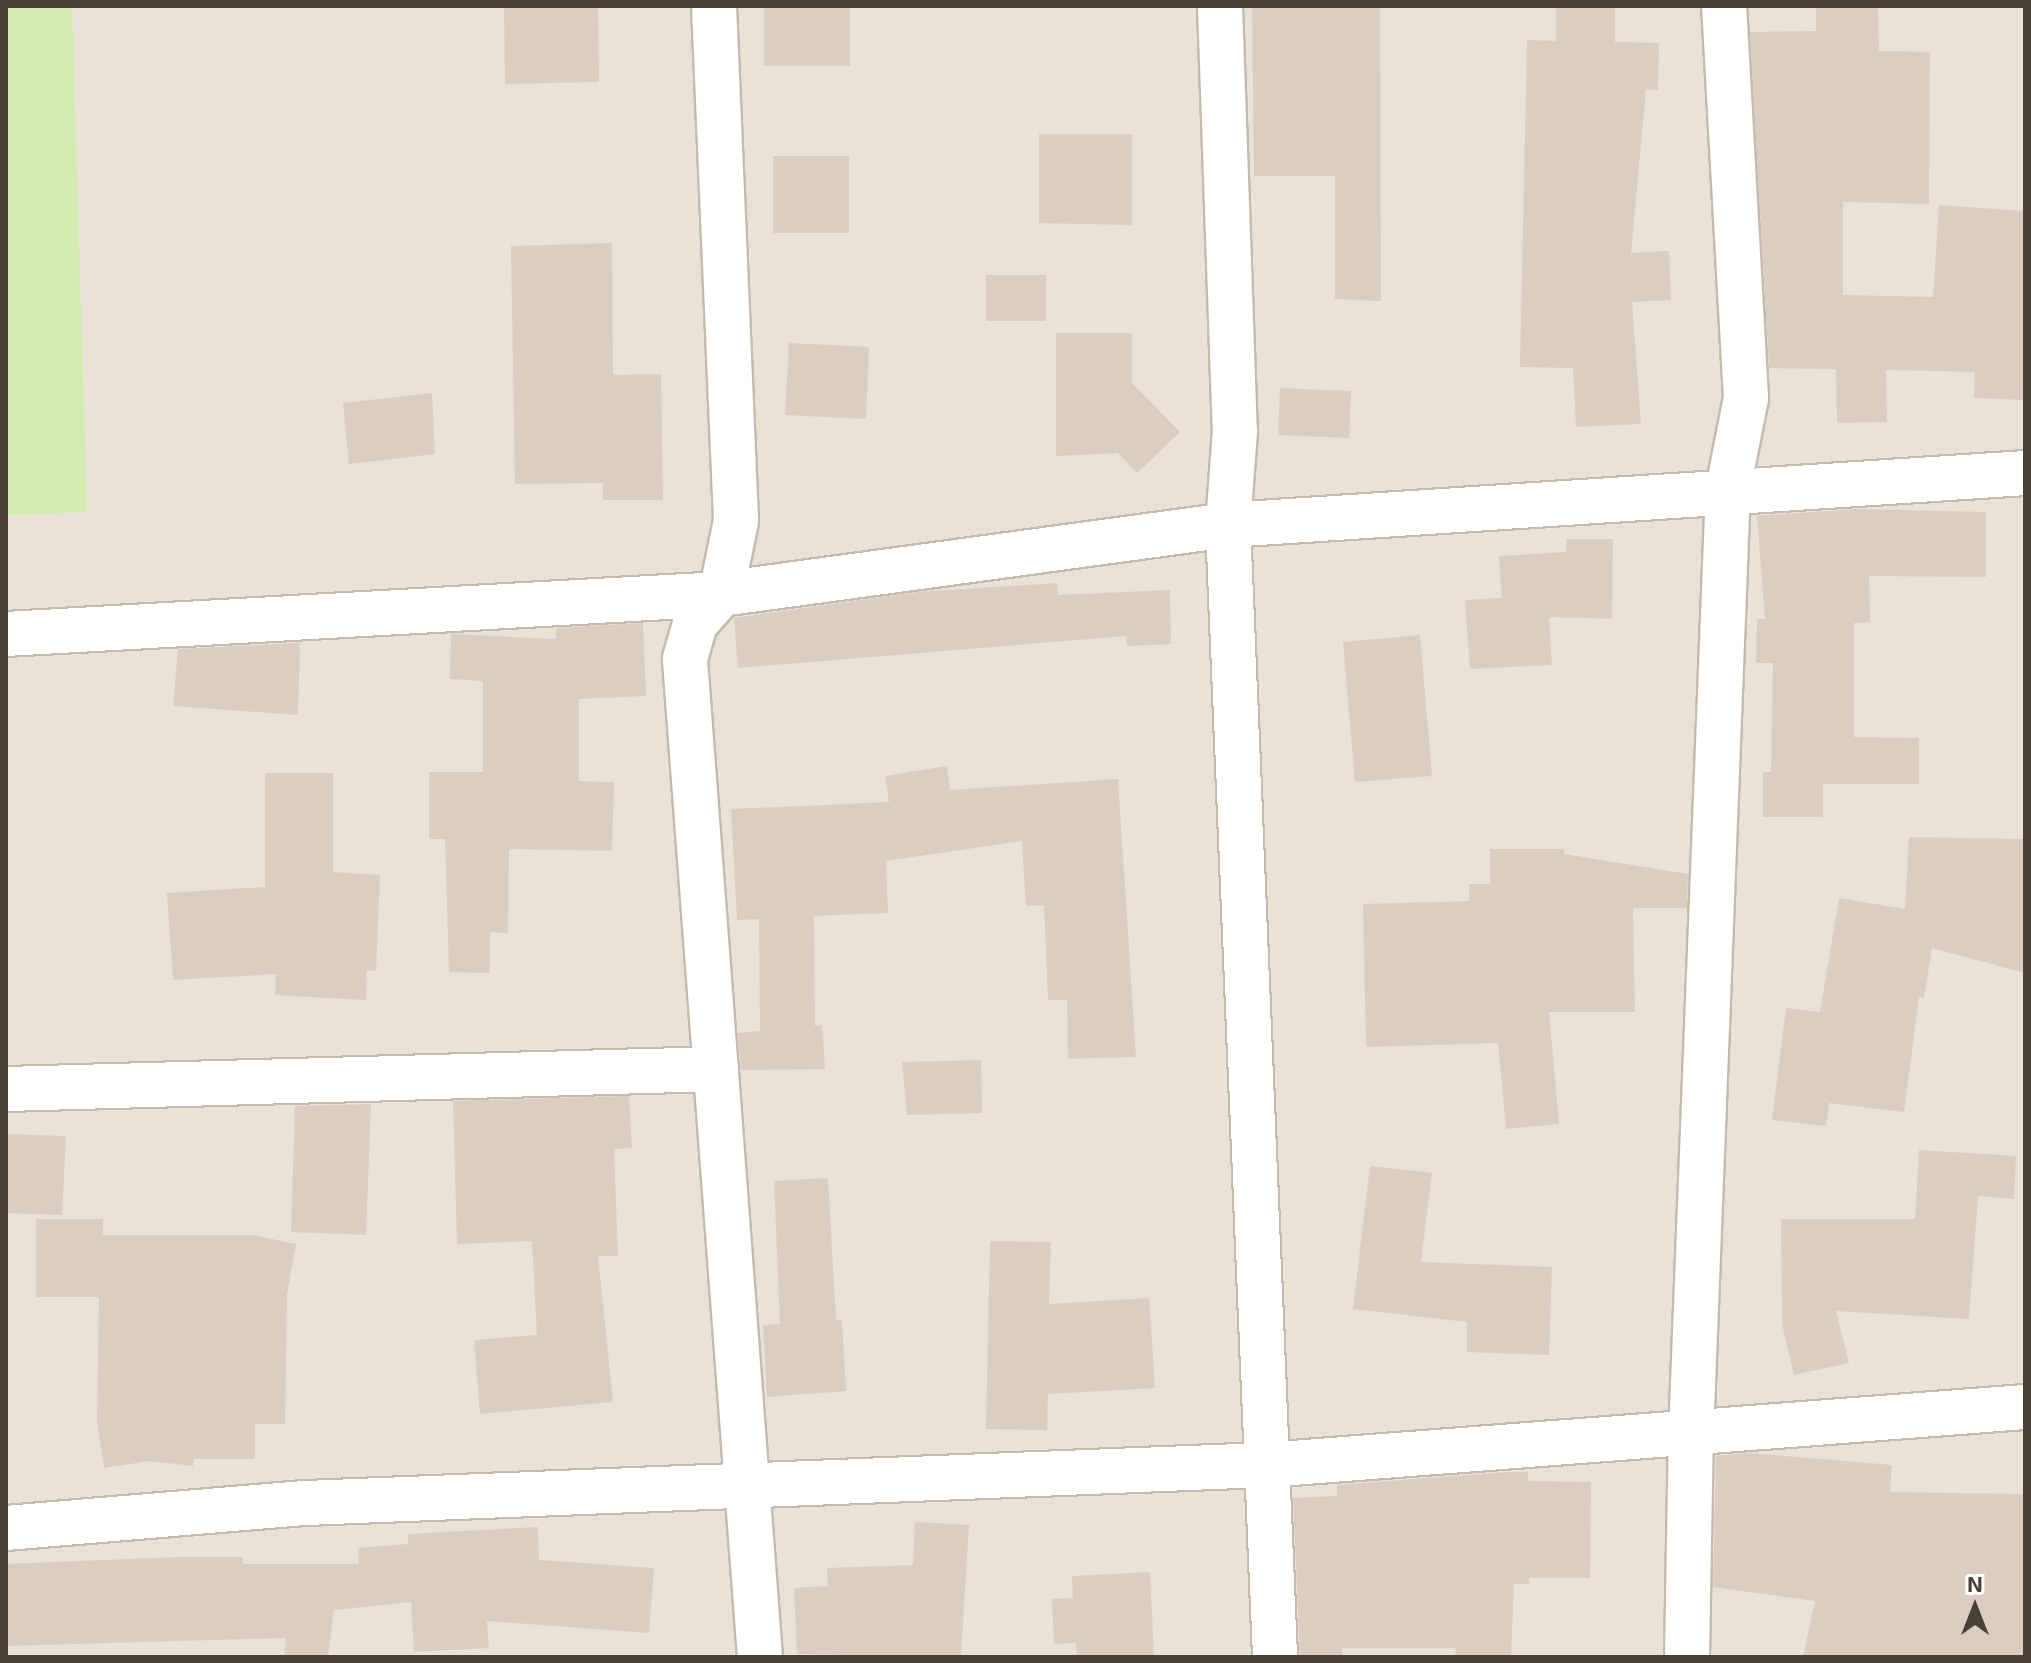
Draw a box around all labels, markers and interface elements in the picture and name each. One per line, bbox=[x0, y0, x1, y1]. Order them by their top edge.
north arrow bbox=[1935, 1567, 2015, 1647]
text: N bbox=[1967, 1570, 1983, 1596]

